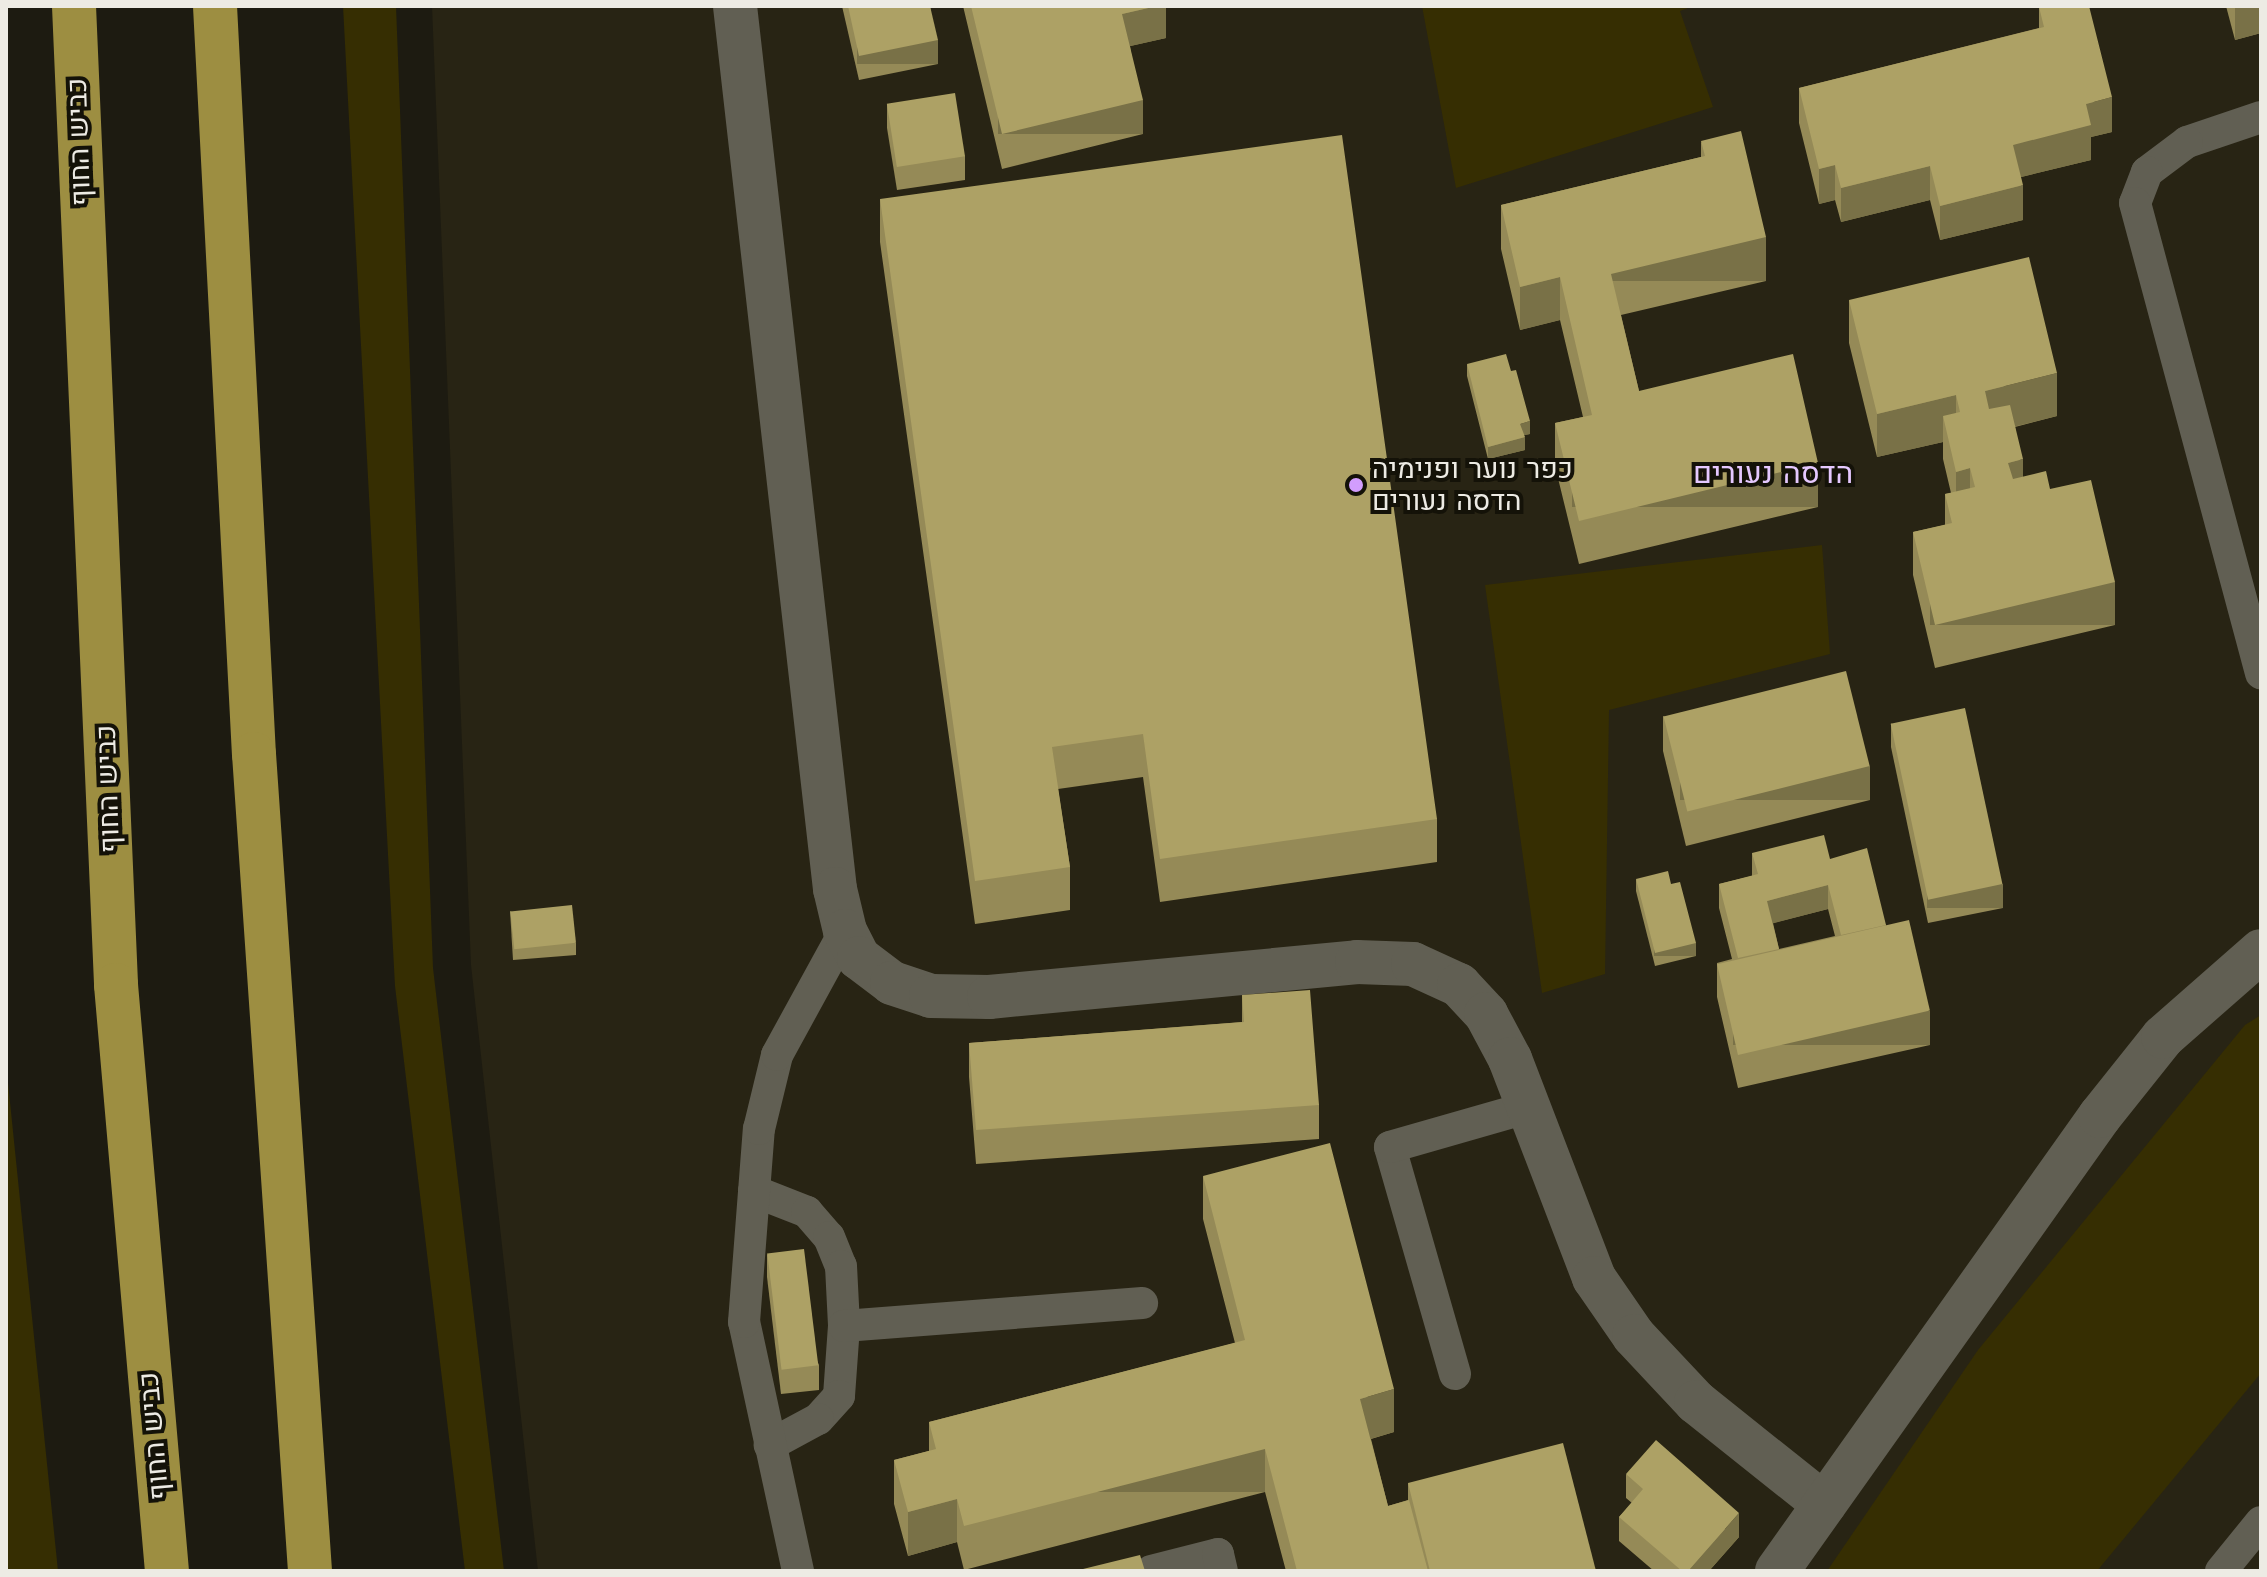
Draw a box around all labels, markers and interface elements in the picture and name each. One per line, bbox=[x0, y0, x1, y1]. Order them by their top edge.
street label: כביש החוף bbox=[60, 77, 98, 207]
place label: כפר נוער ופנימיה הדסה נעורים bbox=[1372, 452, 1573, 518]
district label: הדסה נעורים bbox=[1693, 455, 1853, 491]
marker: כפר נוער ופנימיה הדסה נעורים bbox=[1347, 476, 1365, 494]
street label: כביש החוף bbox=[89, 724, 127, 854]
street label: כביש החוף bbox=[132, 1371, 176, 1501]

